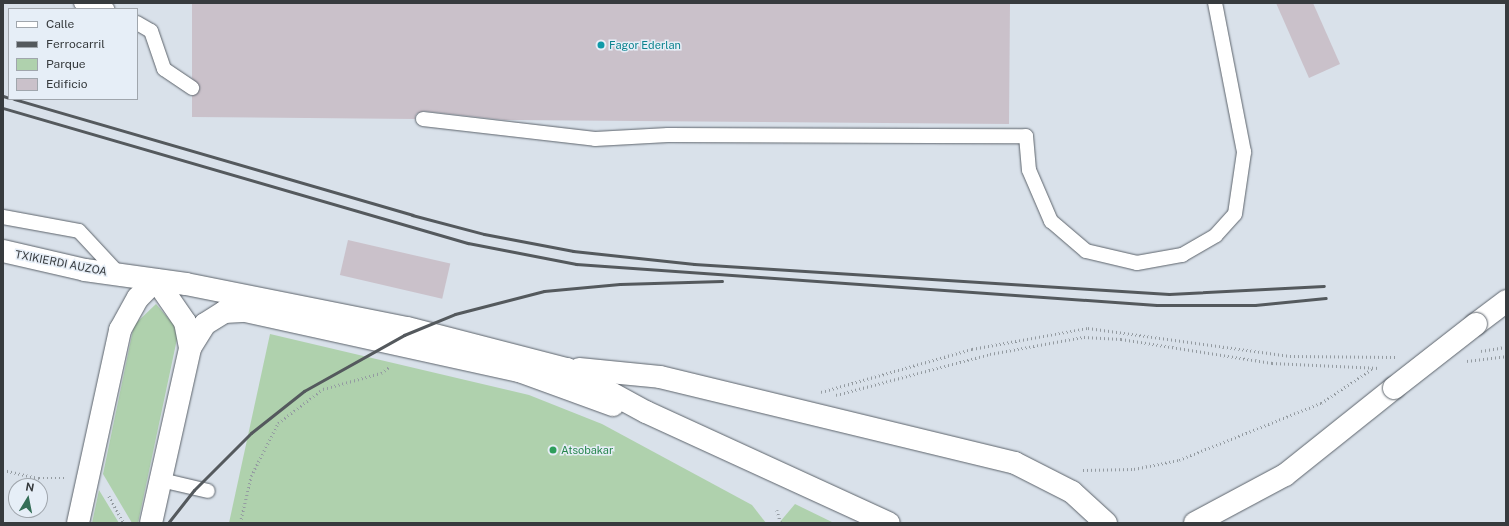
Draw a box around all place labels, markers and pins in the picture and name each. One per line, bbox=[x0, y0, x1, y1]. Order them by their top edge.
place label: Fagor Ederlan bbox=[609, 38, 681, 52]
marker: Fagor Ederlan bbox=[596, 40, 606, 50]
place label: Atsobakar bbox=[561, 443, 613, 457]
marker: Atsobakar bbox=[548, 445, 558, 455]

